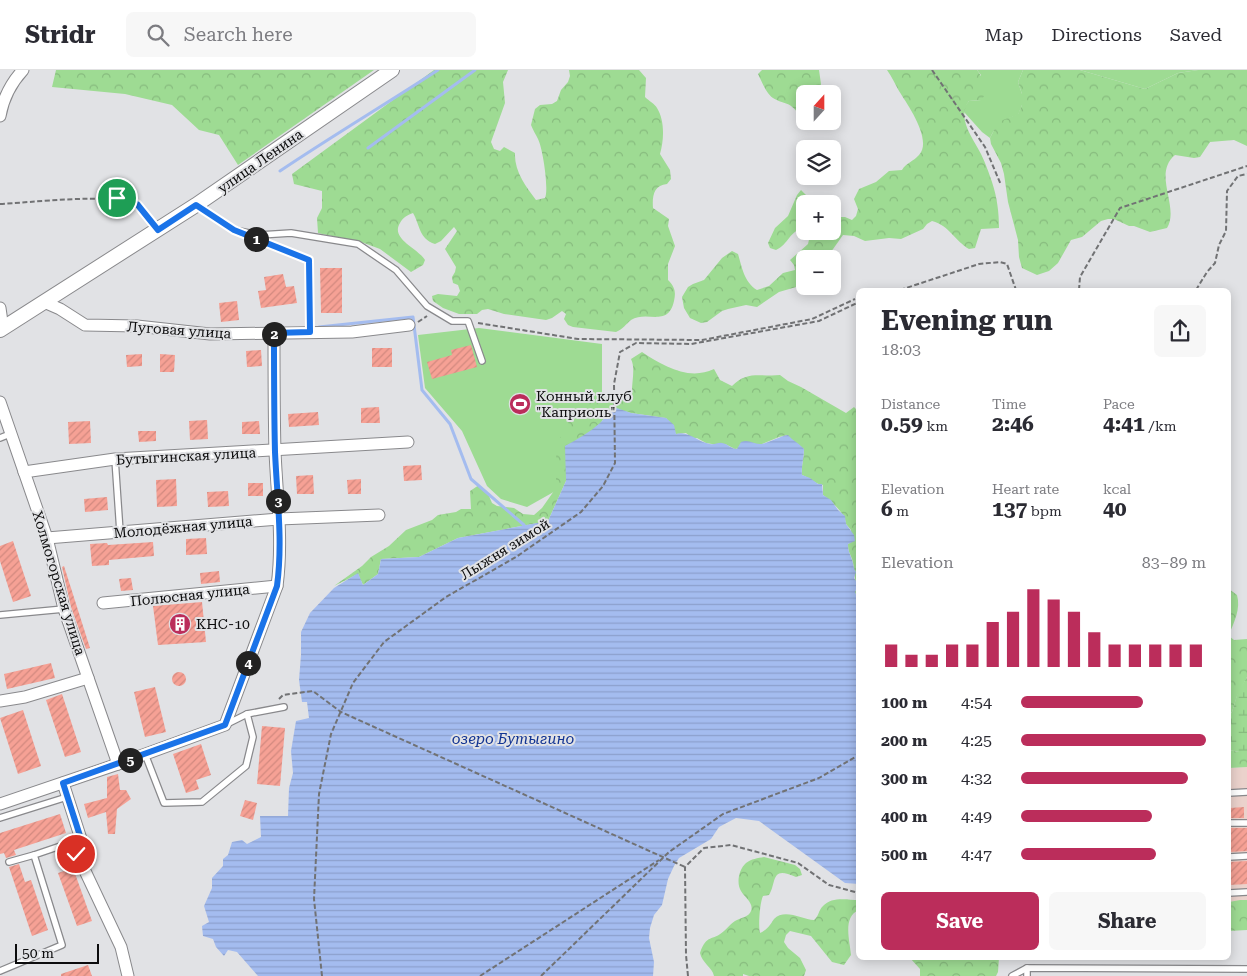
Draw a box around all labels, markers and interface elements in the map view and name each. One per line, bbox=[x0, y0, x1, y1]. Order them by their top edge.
search box bbox=[126, 12, 476, 57]
text: Stridr bbox=[25, 21, 96, 49]
icon: search bbox=[144, 21, 172, 49]
text: Search here bbox=[184, 23, 293, 46]
text: Map bbox=[985, 24, 1023, 45]
text: Directions bbox=[1051, 24, 1142, 45]
text: Saved bbox=[1170, 24, 1222, 45]
north arrow bbox=[796, 85, 841, 130]
map controls bbox=[796, 85, 841, 295]
street label: улица Ленина bbox=[214, 126, 306, 196]
button: layers bbox=[796, 140, 841, 185]
pin bbox=[96, 177, 138, 219]
icon: arrive bbox=[103, 184, 131, 212]
button: + bbox=[796, 195, 841, 240]
pin: 1 bbox=[244, 226, 268, 252]
text: 1 bbox=[253, 231, 260, 247]
button: − bbox=[796, 250, 841, 295]
text: Evening run bbox=[881, 304, 1053, 337]
button: share bbox=[1154, 305, 1206, 357]
street label: Луговая улица bbox=[126, 318, 232, 342]
pin: 2 bbox=[262, 322, 286, 346]
text: 2 bbox=[271, 326, 278, 342]
text: 18:03 bbox=[881, 340, 921, 359]
place label: Конный клуб "Каприоль" bbox=[536, 388, 632, 420]
sports icon: Конный клуб "Каприоль" bbox=[508, 392, 532, 416]
text: Distance bbox=[881, 396, 940, 412]
text: Time bbox=[992, 396, 1026, 412]
text: Pace bbox=[1103, 396, 1135, 412]
text: 0.59 bbox=[881, 412, 923, 436]
text: 2:46 bbox=[992, 412, 1034, 436]
text: 4:41 bbox=[1103, 412, 1145, 436]
text: km bbox=[923, 418, 948, 434]
text: /km bbox=[1145, 418, 1177, 434]
street label: Бутыгинская улица bbox=[116, 444, 257, 468]
text: Elevation bbox=[881, 481, 944, 497]
text: Heart rate bbox=[992, 481, 1059, 497]
text: kcal bbox=[1103, 481, 1131, 497]
pin: 3 bbox=[266, 488, 290, 514]
text: 3 bbox=[275, 493, 282, 509]
text: 6 bbox=[881, 497, 893, 521]
text: 137 bbox=[992, 497, 1027, 521]
text: 40 bbox=[1103, 497, 1127, 521]
text: m bbox=[893, 503, 909, 519]
text: bpm bbox=[1027, 503, 1062, 519]
street label: Холмогорская улица bbox=[29, 509, 89, 658]
street label: Молодёжная улица bbox=[113, 513, 254, 541]
street label: Лыжня зимой bbox=[457, 515, 553, 583]
text: Elevation bbox=[881, 553, 954, 572]
text: 83–89 m bbox=[1142, 553, 1206, 572]
street label: Полюсная улица bbox=[130, 581, 251, 609]
building icon: КНС-10 bbox=[168, 612, 192, 636]
place label: КНС-10 bbox=[196, 616, 250, 632]
pin: 4 bbox=[236, 650, 260, 676]
text: 4 bbox=[245, 655, 252, 671]
text: 100 m bbox=[881, 693, 927, 712]
text: 4:54 bbox=[961, 693, 992, 712]
water label: озеро Бутыгино bbox=[452, 730, 575, 748]
text: 200 m bbox=[881, 731, 927, 750]
text: 4:25 bbox=[961, 731, 992, 750]
pin: 5 bbox=[118, 748, 142, 772]
text: 5 bbox=[127, 752, 134, 768]
text: 300 m bbox=[881, 769, 927, 788]
text: 4:32 bbox=[961, 769, 992, 788]
text: 400 m bbox=[881, 807, 927, 826]
text: 4:49 bbox=[961, 807, 992, 826]
pin bbox=[55, 833, 97, 875]
icon: check bbox=[62, 840, 90, 868]
text: 500 m bbox=[881, 845, 927, 864]
text: 4:47 bbox=[961, 845, 992, 864]
button: Save bbox=[881, 892, 1039, 950]
button: Share bbox=[1049, 892, 1206, 950]
scale bar bbox=[15, 941, 99, 964]
text: 50 m bbox=[22, 945, 54, 961]

